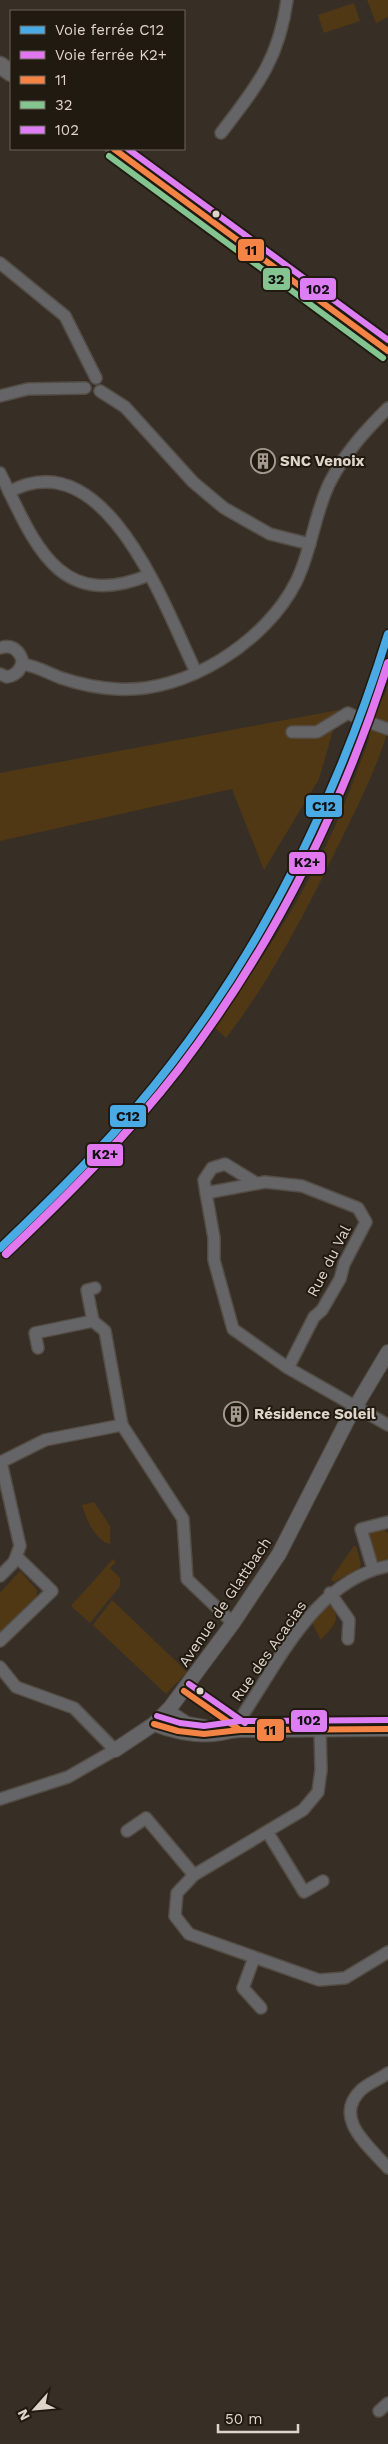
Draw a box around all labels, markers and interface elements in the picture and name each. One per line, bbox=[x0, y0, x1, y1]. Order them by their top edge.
legend bbox=[10, 10, 185, 150]
text: Voie ferrée C12 bbox=[55, 21, 164, 39]
text: Voie ferrée K2+ bbox=[55, 46, 167, 64]
text: 11 bbox=[55, 71, 67, 89]
text: 32 bbox=[55, 96, 73, 114]
text: 102 bbox=[55, 121, 79, 139]
unlabelled marker bbox=[211, 209, 221, 219]
line badge: 11 bbox=[237, 238, 265, 262]
text: 11 bbox=[245, 242, 257, 258]
line badge: 32 bbox=[262, 267, 291, 291]
text: 32 bbox=[268, 271, 284, 287]
line badge: 102 bbox=[299, 277, 337, 301]
text: 102 bbox=[306, 281, 330, 297]
building icon: SNC Venoix bbox=[250, 448, 276, 474]
place label: SNC Venoix bbox=[280, 452, 365, 470]
line badge: C12 bbox=[305, 794, 343, 818]
text: C12 bbox=[312, 798, 336, 814]
line badge: K2+ bbox=[288, 851, 326, 875]
text: K2+ bbox=[294, 854, 320, 870]
line badge: C12 bbox=[109, 1104, 147, 1128]
text: C12 bbox=[116, 1108, 140, 1124]
line badge: K2+ bbox=[86, 1143, 124, 1167]
text: K2+ bbox=[92, 1146, 118, 1162]
street label: Rue du Val bbox=[303, 1222, 355, 1300]
building icon: Résidence Soleil bbox=[223, 1401, 249, 1427]
place label: Résidence Soleil bbox=[254, 1405, 376, 1423]
street label: Avenue de Glattbach bbox=[175, 1534, 275, 1670]
street label: Rue des Acacias bbox=[228, 1597, 310, 1705]
unlabelled marker bbox=[195, 1686, 205, 1696]
line badge: 102 bbox=[290, 1709, 328, 1733]
text: 102 bbox=[297, 1712, 321, 1728]
line badge: 11 bbox=[256, 1718, 285, 1742]
text: 11 bbox=[264, 1722, 276, 1738]
north arrow bbox=[10, 2384, 60, 2434]
scale bar bbox=[218, 2402, 298, 2434]
text: N bbox=[14, 2407, 33, 2423]
text: 50 m bbox=[225, 2410, 262, 2428]

